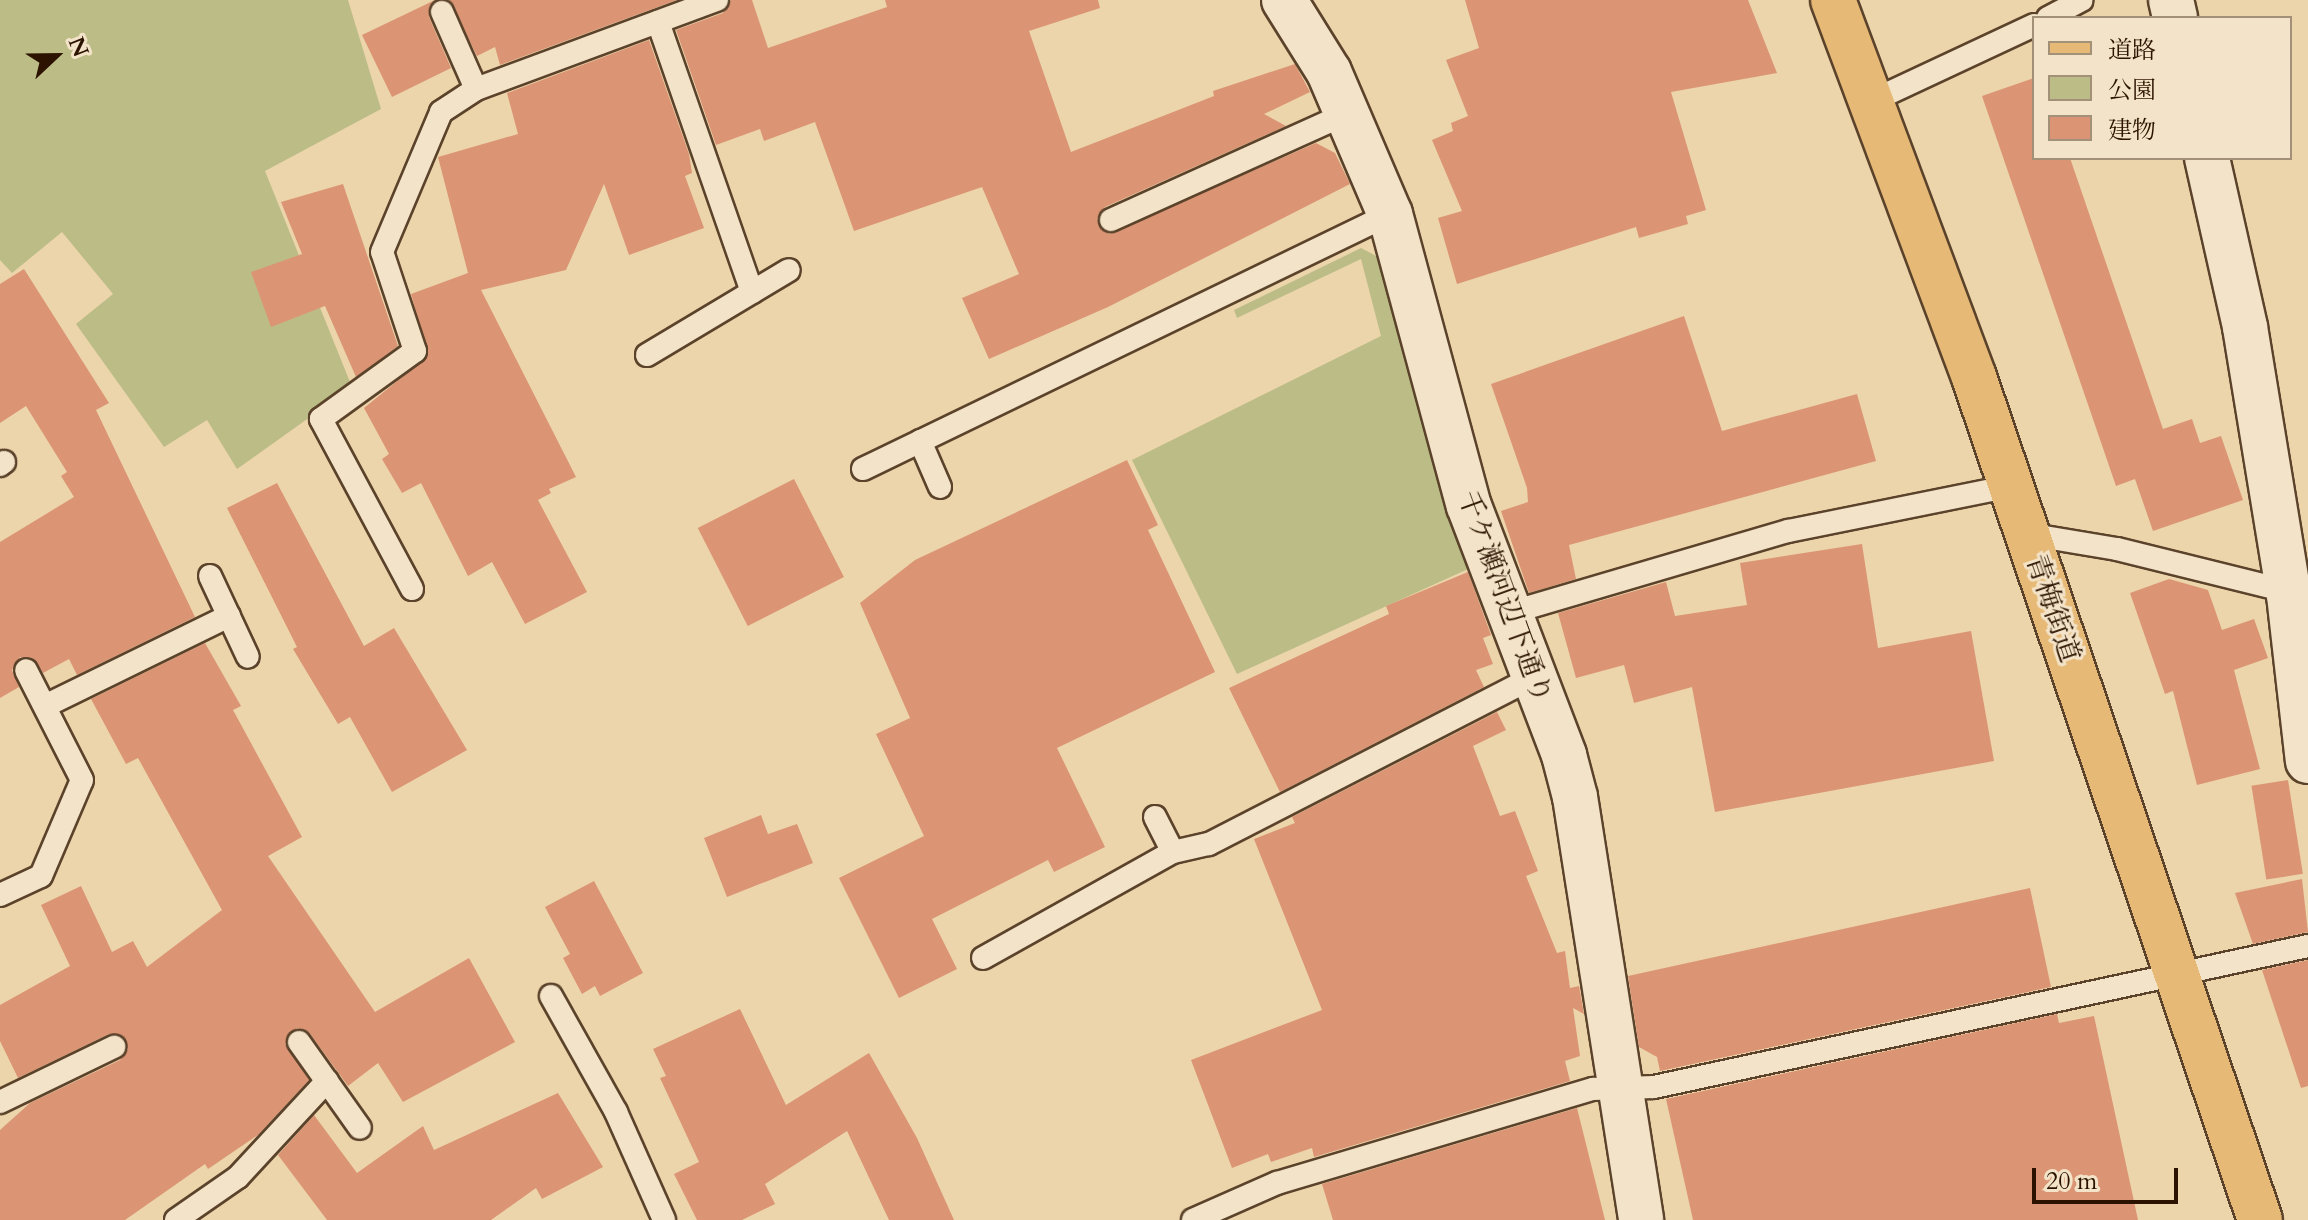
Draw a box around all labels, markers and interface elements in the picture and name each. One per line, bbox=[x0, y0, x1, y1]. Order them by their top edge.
north arrow bbox=[16, 16, 96, 96]
legend bbox=[2032, 16, 2292, 160]
text: N bbox=[61, 33, 96, 61]
text: 道路 bbox=[2108, 34, 2156, 67]
text: 公園 bbox=[2108, 74, 2156, 107]
text: 建物 bbox=[2108, 114, 2156, 147]
street label: 千ケ瀬河辺下通り bbox=[1451, 486, 1559, 708]
street label: 青梅街道 bbox=[2019, 550, 2087, 666]
scale bar bbox=[2036, 1152, 2182, 1202]
text: 20 m bbox=[2046, 1165, 2097, 1198]

